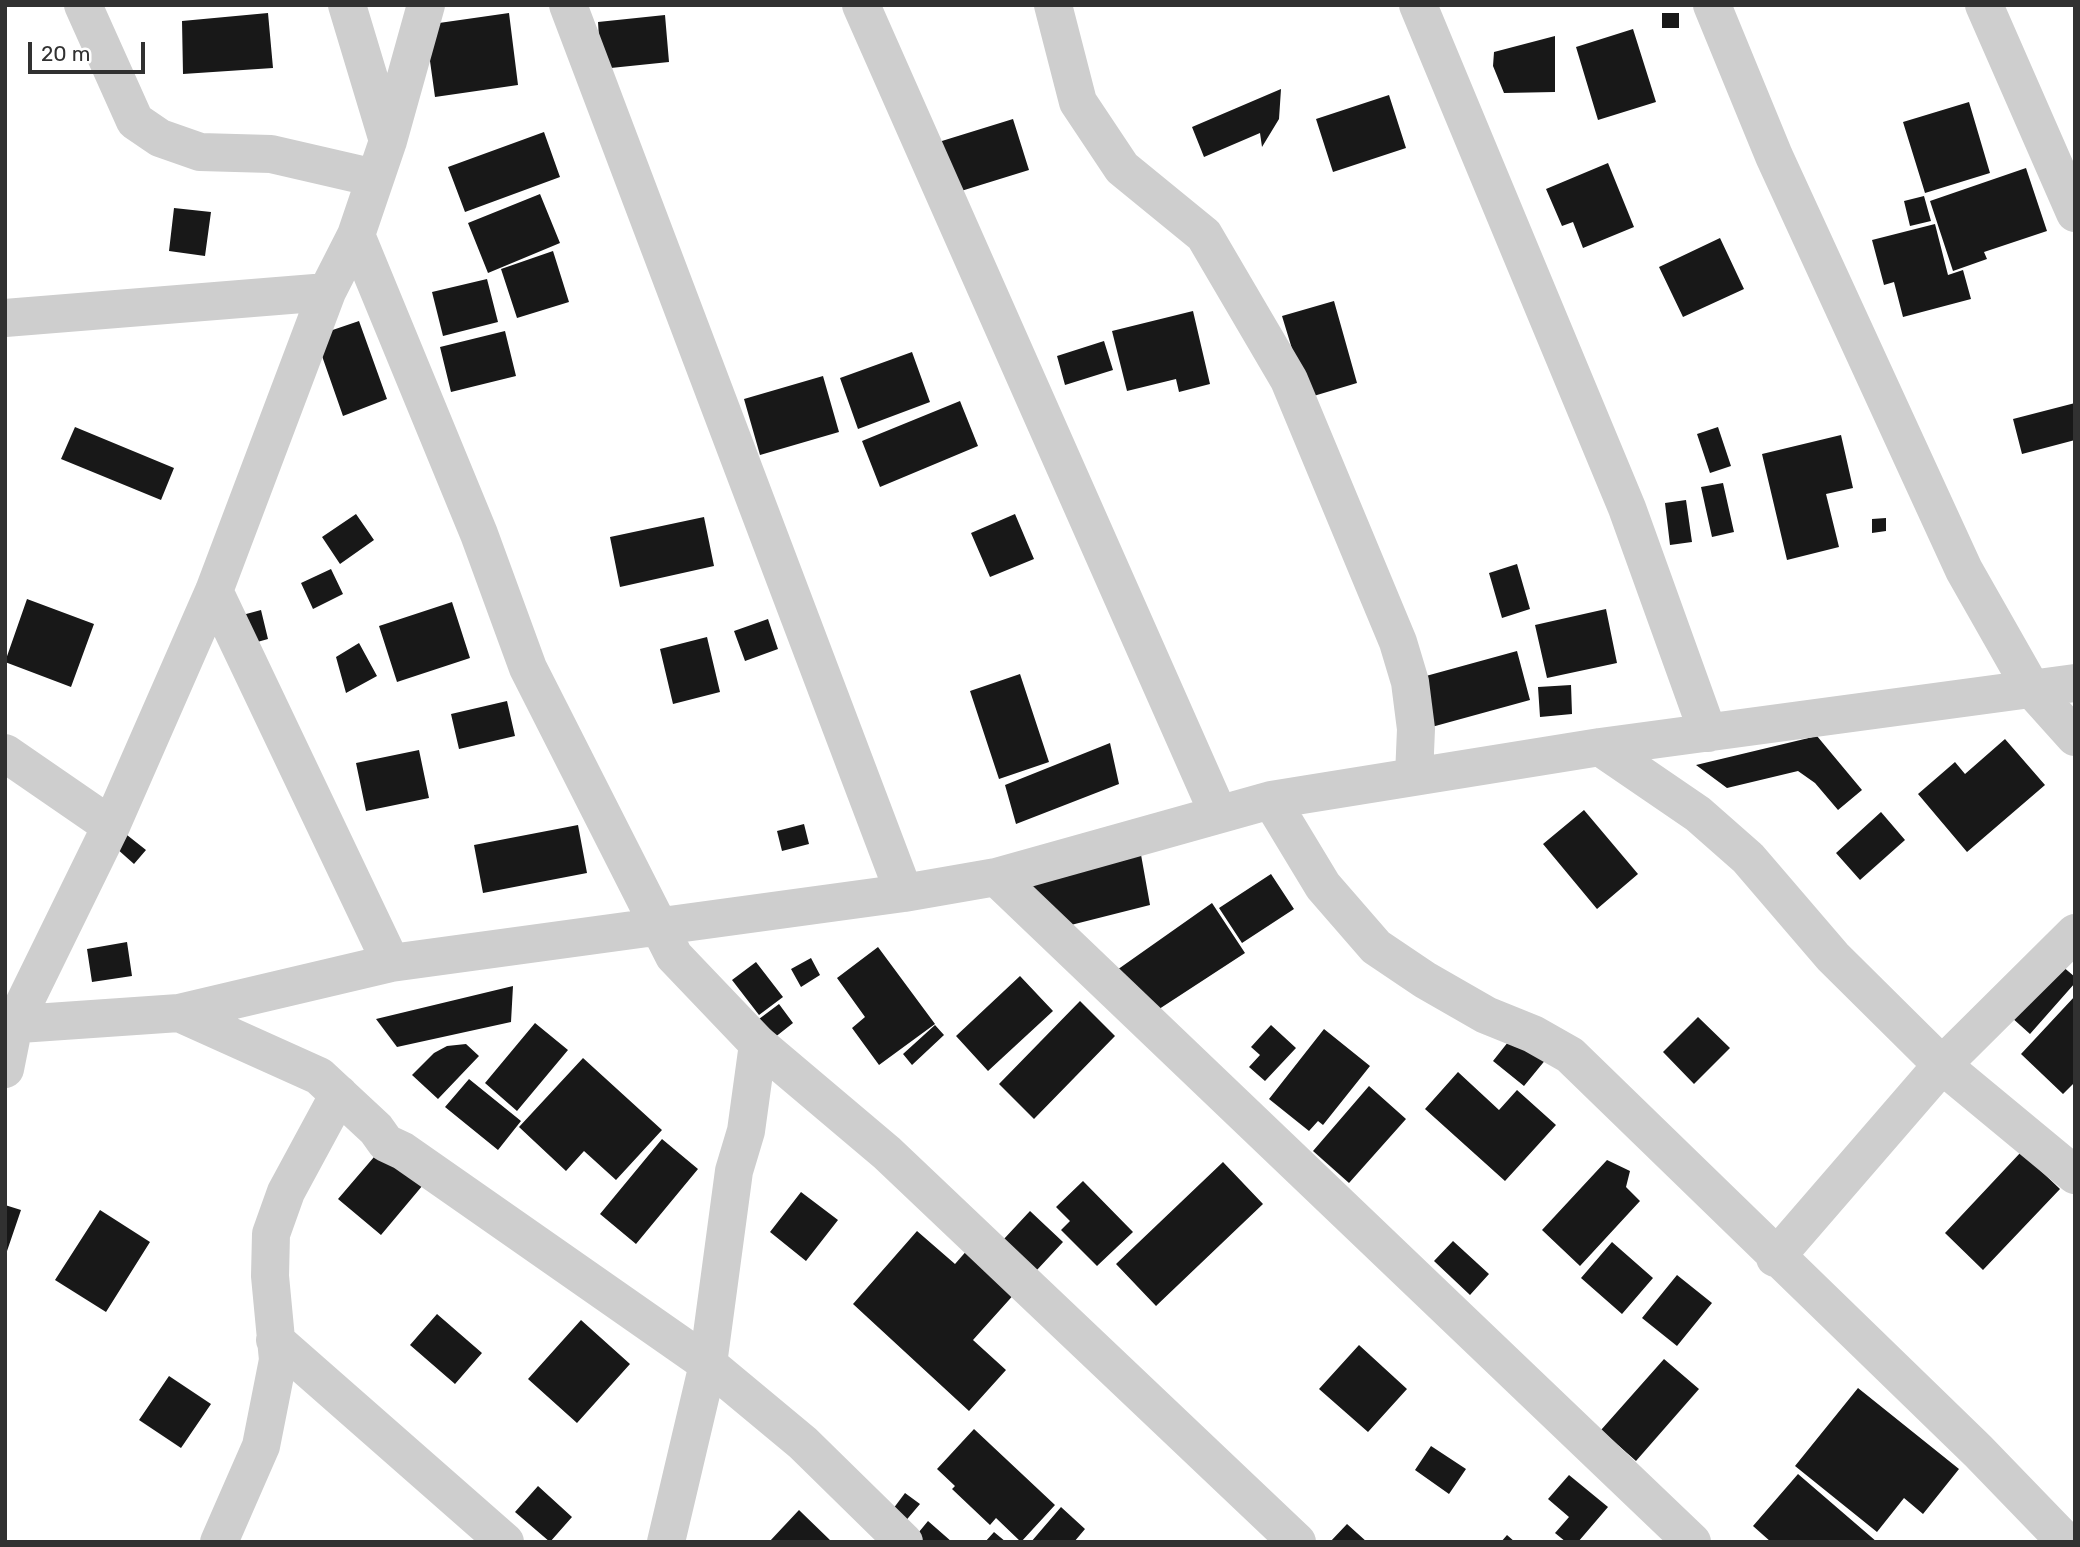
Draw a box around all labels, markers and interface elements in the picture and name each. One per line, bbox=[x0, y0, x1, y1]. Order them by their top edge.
scale bar bbox=[32, 28, 149, 72]
text: 20 m bbox=[41, 41, 90, 66]

